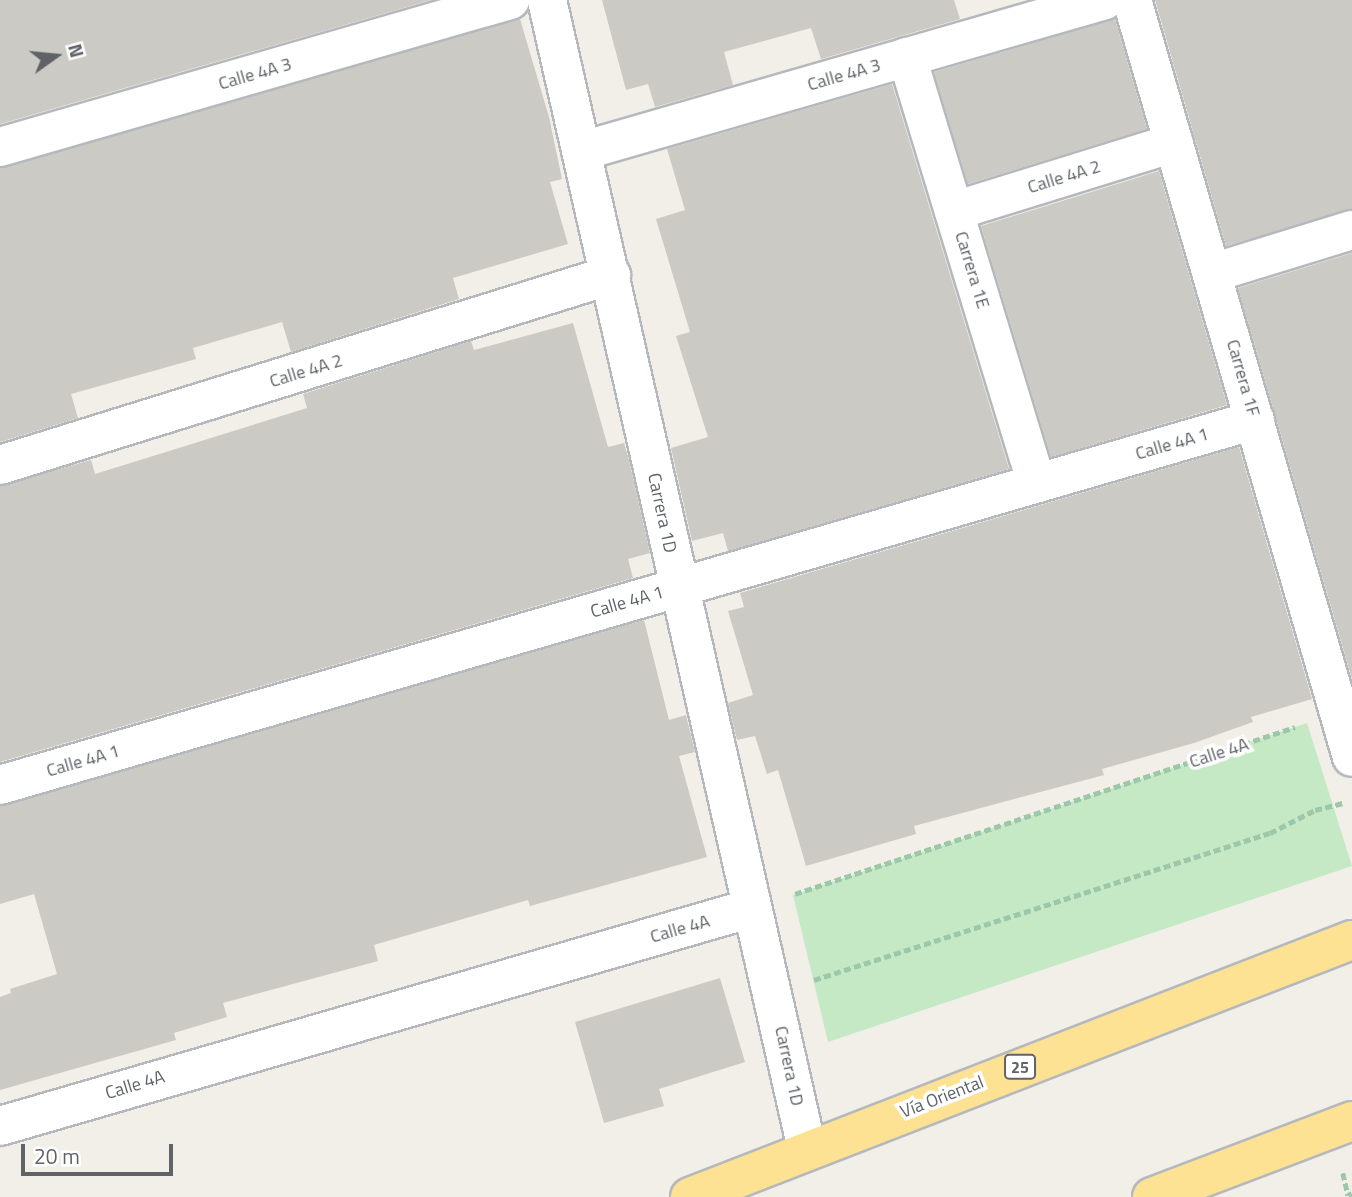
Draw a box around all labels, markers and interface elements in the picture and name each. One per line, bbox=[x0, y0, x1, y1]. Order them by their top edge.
north arrow bbox=[21, 21, 91, 91]
text: N bbox=[61, 40, 92, 61]
street label: Calle 4A 3 bbox=[216, 53, 294, 95]
street label: Calle 4A 3 bbox=[805, 54, 883, 96]
street label: Calle 4A 2 bbox=[1025, 156, 1103, 198]
street label: Carrera 1E bbox=[950, 229, 994, 311]
street label: Carrera 1F bbox=[1222, 337, 1264, 419]
street label: Calle 4A 2 bbox=[267, 350, 345, 392]
street label: Calle 4A 1 bbox=[1133, 423, 1211, 465]
street label: Carrera 1D bbox=[643, 471, 681, 555]
street label: Calle 4A 1 bbox=[588, 581, 666, 623]
street label: Calle 4A bbox=[1187, 733, 1251, 773]
street label: Calle 4A 1 bbox=[44, 740, 122, 782]
street label: Calle 4A bbox=[648, 910, 712, 948]
street label: Carrera 1D bbox=[770, 1024, 808, 1108]
road number: 25 bbox=[1002, 1054, 1038, 1079]
street label: Calle 4A bbox=[103, 1066, 167, 1104]
street label: Vía Oriental bbox=[897, 1071, 987, 1123]
scale bar bbox=[24, 1130, 177, 1174]
text: 20 m bbox=[34, 1140, 80, 1172]

